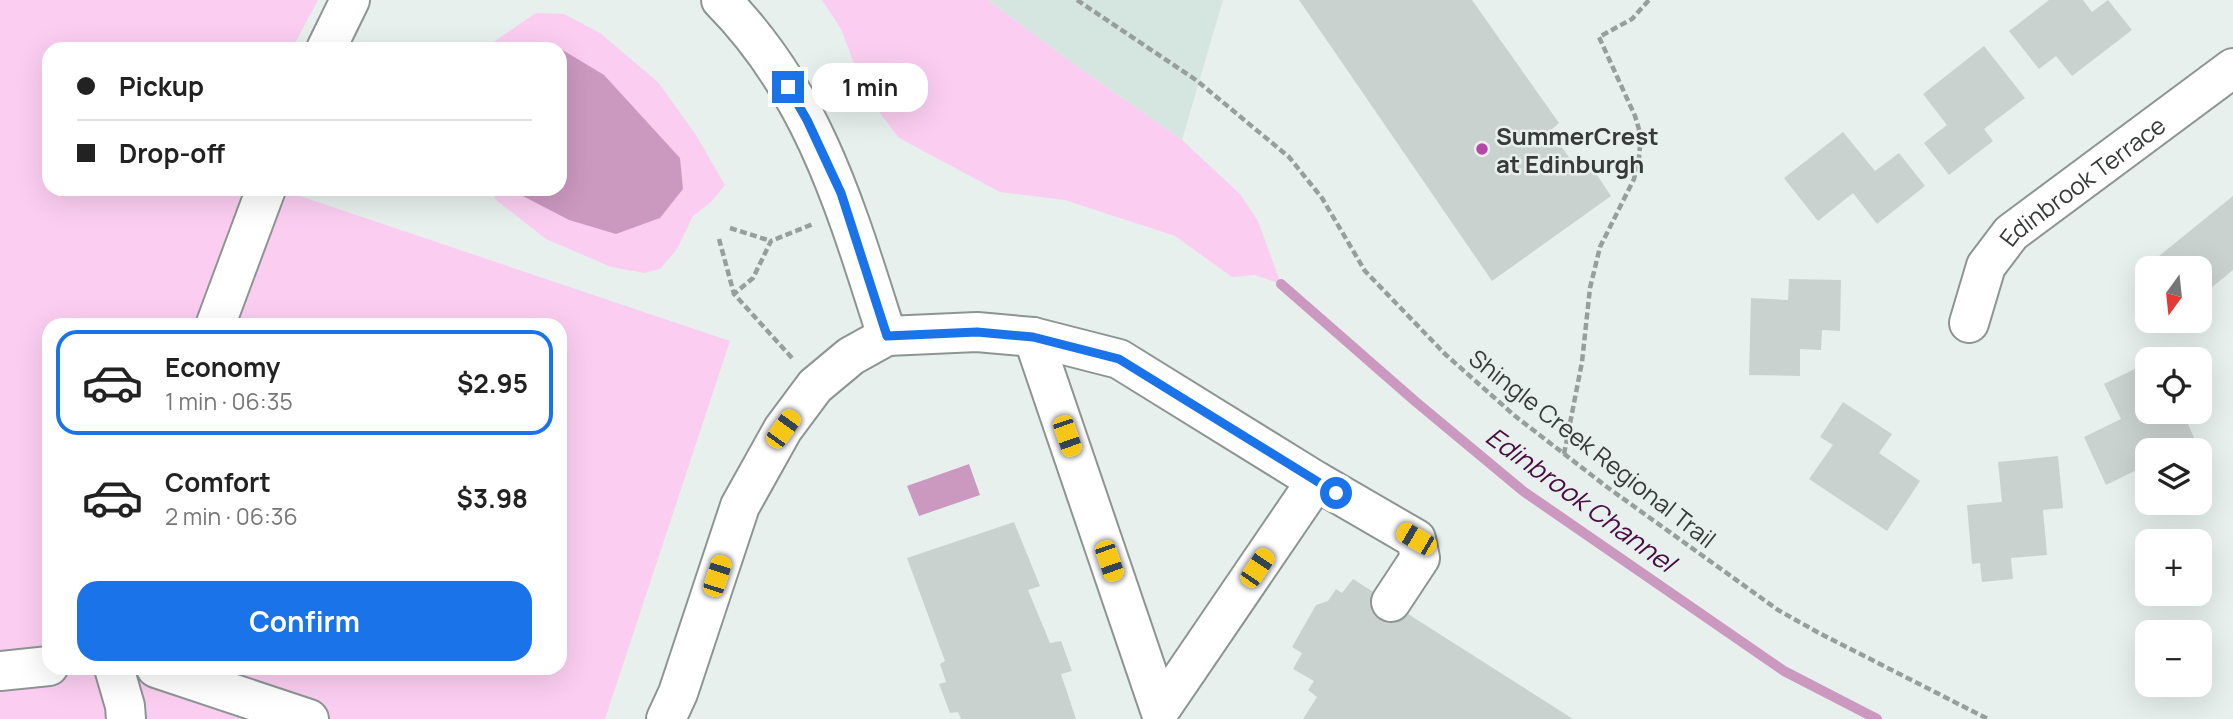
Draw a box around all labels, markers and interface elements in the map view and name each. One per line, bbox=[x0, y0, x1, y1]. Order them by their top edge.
callout: 1 min bbox=[812, 62, 928, 112]
text: Pickup bbox=[119, 68, 204, 104]
route end bbox=[772, 71, 804, 103]
text: 1 min bbox=[842, 71, 898, 103]
street label: Edinbrook Terrace bbox=[1991, 108, 2171, 252]
place label: SummerCrest at Edinburgh bbox=[1496, 119, 1659, 180]
text: Drop-off bbox=[119, 135, 225, 171]
marker: SummerCrest at Edinburgh bbox=[1474, 141, 1490, 157]
north arrow bbox=[2135, 256, 2212, 332]
map controls bbox=[2135, 256, 2212, 697]
street label: Shingle Creek Regional Trail bbox=[1463, 341, 1723, 555]
button: locate bbox=[2135, 347, 2212, 424]
text: Economy bbox=[165, 349, 280, 385]
icon: car bbox=[81, 351, 144, 414]
text: $2.95 bbox=[457, 365, 528, 401]
text: 1 min · 06:35 bbox=[165, 385, 293, 417]
car bbox=[763, 406, 804, 452]
car bbox=[1051, 413, 1084, 459]
water label: Edinbrook Channel bbox=[1479, 418, 1685, 582]
button: layers bbox=[2135, 438, 2212, 515]
text: Comfort bbox=[165, 464, 271, 500]
icon: car bbox=[81, 466, 144, 529]
route start bbox=[1320, 477, 1352, 509]
text: $3.98 bbox=[457, 480, 528, 516]
text: 2 min · 06:36 bbox=[165, 500, 298, 532]
car bbox=[1393, 519, 1440, 559]
button: + bbox=[2135, 529, 2212, 606]
car bbox=[1093, 538, 1126, 584]
car bbox=[1237, 545, 1278, 591]
car bbox=[701, 553, 734, 599]
button: Confirm bbox=[77, 581, 532, 661]
button: − bbox=[2135, 620, 2212, 697]

